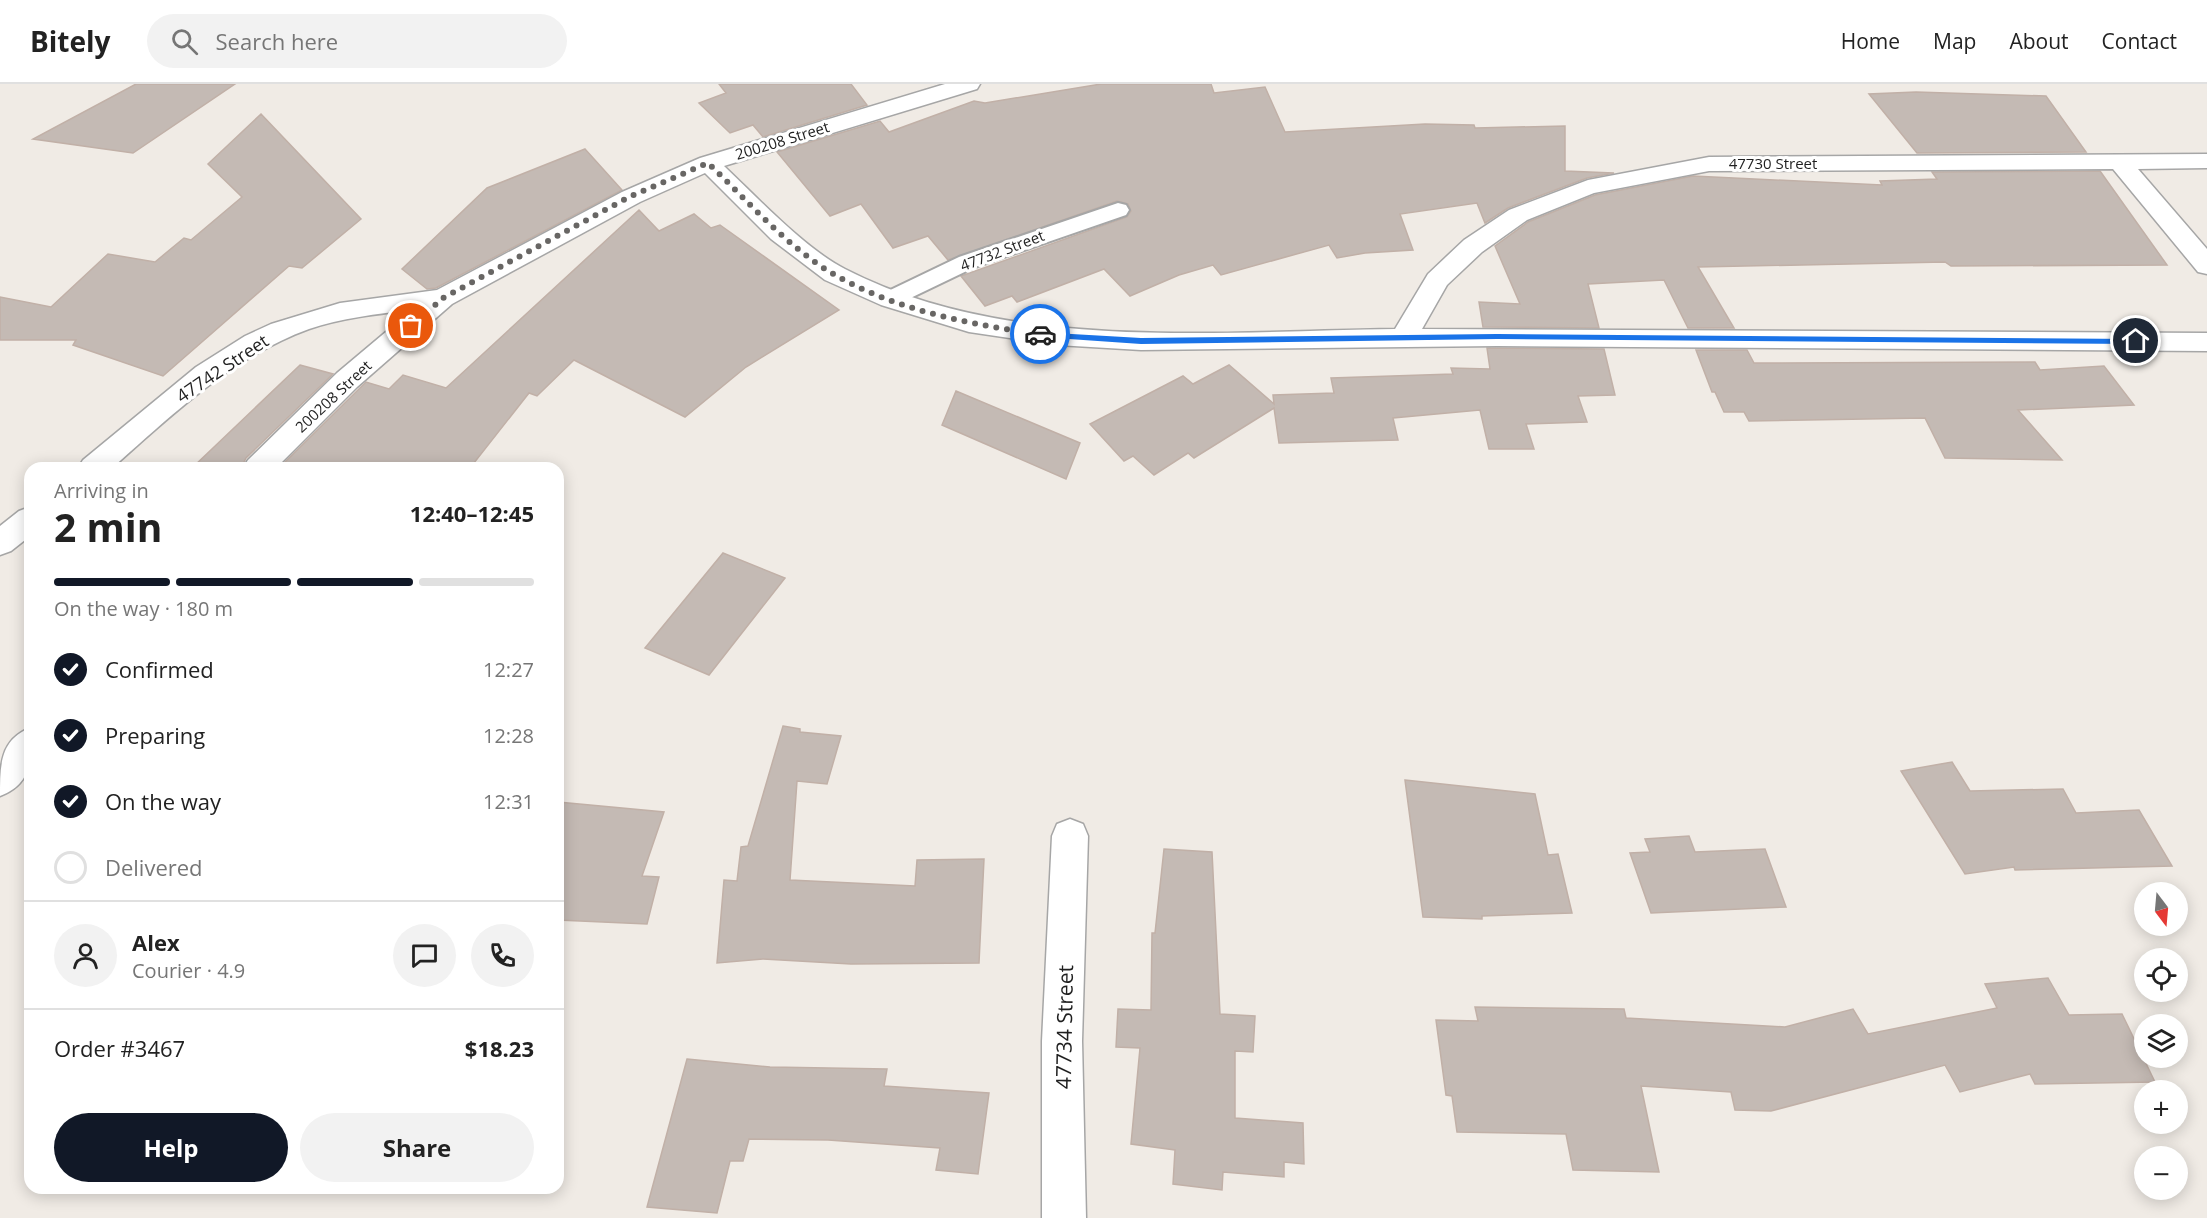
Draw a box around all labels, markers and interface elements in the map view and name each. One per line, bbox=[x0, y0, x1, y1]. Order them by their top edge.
search box bbox=[147, 14, 567, 68]
text: Bitely bbox=[30, 22, 111, 60]
icon: search bbox=[168, 25, 201, 58]
text: Search here bbox=[216, 26, 338, 56]
text: Home bbox=[1841, 27, 1900, 55]
text: Map bbox=[1933, 27, 1976, 55]
text: About bbox=[2009, 27, 2069, 55]
text: Contact bbox=[2102, 27, 2177, 55]
street label: 200208 Street bbox=[733, 116, 831, 164]
street label: 47730 Street bbox=[1729, 153, 1817, 173]
street label: 47732 Street bbox=[957, 225, 1047, 275]
pin bbox=[385, 300, 436, 351]
courier bbox=[1010, 304, 1070, 364]
icon: bag bbox=[394, 309, 427, 342]
pin bbox=[2110, 315, 2161, 366]
icon: car bbox=[1024, 318, 1057, 351]
icon: home bbox=[2119, 324, 2152, 357]
street label: 47742 Street bbox=[171, 328, 273, 408]
street label: 200208 Street bbox=[291, 356, 375, 436]
text: Arriving in bbox=[54, 477, 149, 504]
text: 12:40–12:45 bbox=[410, 498, 534, 528]
text: 2 min bbox=[54, 500, 162, 553]
text: On the way · 180 m bbox=[54, 595, 233, 622]
icon: check bbox=[54, 653, 87, 686]
text: Confirmed bbox=[105, 654, 214, 684]
text: 12:27 bbox=[483, 656, 534, 683]
icon: check bbox=[54, 719, 87, 752]
text: Preparing bbox=[105, 720, 205, 750]
text: 12:28 bbox=[483, 722, 534, 749]
icon: check bbox=[54, 785, 87, 818]
text: On the way bbox=[105, 786, 221, 816]
text: 12:31 bbox=[483, 788, 534, 815]
text: Delivered bbox=[105, 852, 203, 882]
north arrow bbox=[2134, 882, 2188, 936]
map controls bbox=[2134, 882, 2188, 1200]
button: person bbox=[54, 924, 117, 987]
button: chat bbox=[393, 924, 456, 987]
button: phone bbox=[471, 924, 534, 987]
text: Alex bbox=[132, 927, 180, 957]
button: locate bbox=[2134, 948, 2188, 1002]
text: Courier · 4.9 bbox=[132, 957, 245, 984]
street label: 47734 Street bbox=[1049, 965, 1079, 1089]
button: layers bbox=[2134, 1014, 2188, 1068]
text: Order #3467 bbox=[54, 1033, 185, 1063]
text: $18.23 bbox=[465, 1033, 534, 1063]
button: + bbox=[2134, 1080, 2188, 1134]
button: Help bbox=[54, 1113, 288, 1182]
button: Share bbox=[300, 1113, 534, 1182]
button: − bbox=[2134, 1146, 2188, 1200]

